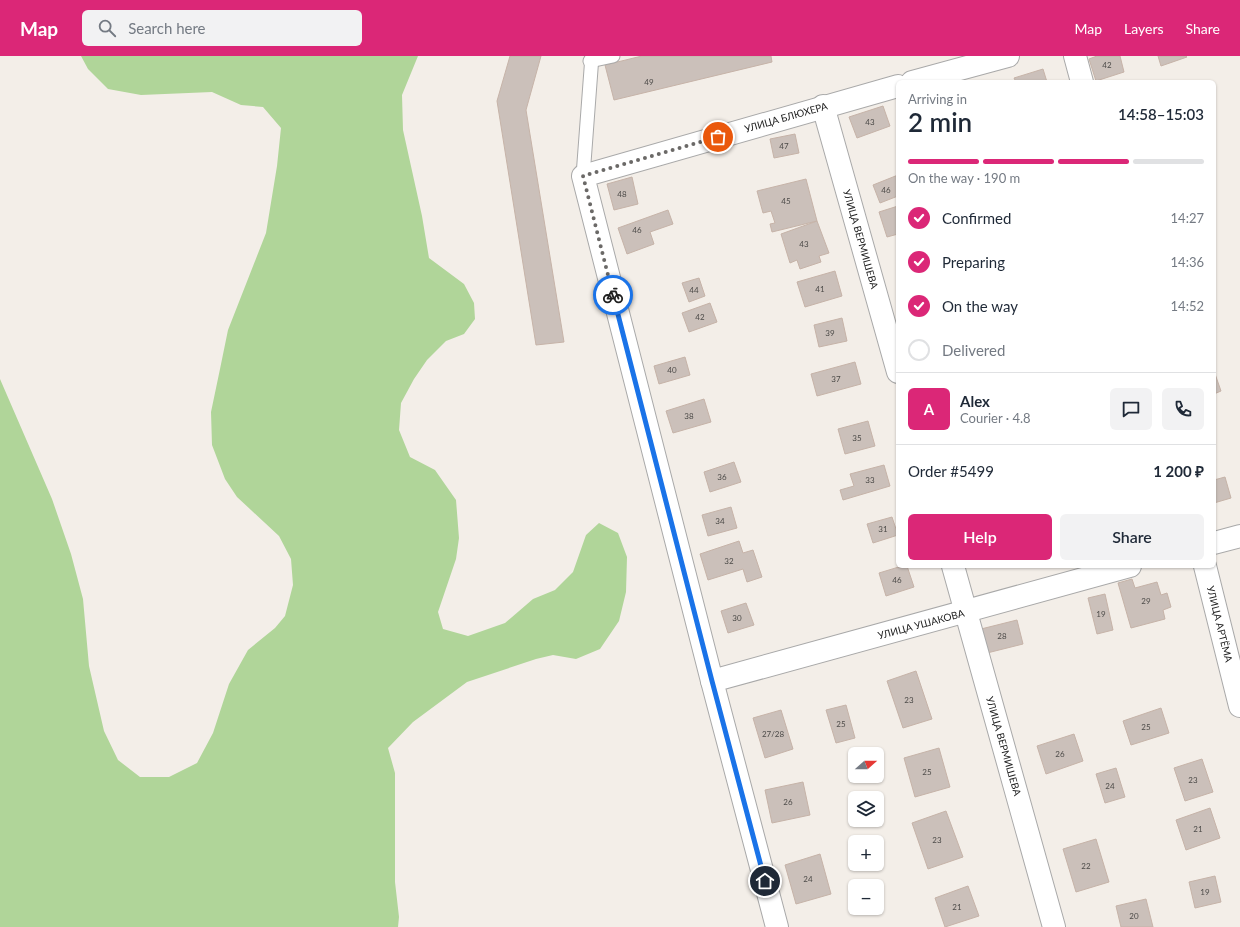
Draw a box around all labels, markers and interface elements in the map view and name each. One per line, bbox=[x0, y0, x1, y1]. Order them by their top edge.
search box bbox=[82, 10, 362, 46]
text: Map bbox=[20, 17, 58, 40]
icon: search bbox=[96, 17, 118, 39]
text: Search here bbox=[128, 19, 206, 37]
text: Map bbox=[1074, 20, 1102, 37]
text: Layers bbox=[1124, 20, 1164, 37]
text: Share bbox=[1186, 20, 1220, 37]
house number: 42 bbox=[1102, 60, 1112, 70]
house number: 49 bbox=[644, 77, 654, 87]
text: Arriving in bbox=[908, 91, 967, 107]
street label: УЛИЦА БЛЮХЕРА bbox=[743, 99, 829, 135]
text: 14:58–15:03 bbox=[1118, 105, 1204, 123]
text: 2 min bbox=[908, 106, 972, 138]
house number: 43 bbox=[865, 117, 875, 127]
pin bbox=[701, 120, 735, 154]
icon: bag bbox=[707, 126, 729, 148]
house number: 47 bbox=[779, 141, 789, 151]
text: On the way · 190 m bbox=[908, 170, 1020, 186]
house number: 46 bbox=[881, 185, 891, 195]
street label: УЛИЦА ВЕРМИШЕВА bbox=[841, 188, 881, 290]
house number: 48 bbox=[617, 189, 627, 199]
house number: 45 bbox=[781, 196, 791, 206]
icon: check bbox=[908, 207, 930, 229]
text: Confirmed bbox=[942, 209, 1011, 227]
text: 14:27 bbox=[1171, 210, 1204, 226]
house number: 46 bbox=[632, 225, 642, 235]
house number: 43 bbox=[799, 239, 809, 249]
icon: check bbox=[908, 251, 930, 273]
text: Preparing bbox=[942, 253, 1005, 271]
text: 14:36 bbox=[1171, 254, 1204, 270]
courier bbox=[593, 275, 633, 315]
icon: bike bbox=[602, 284, 624, 306]
house number: 41 bbox=[815, 284, 825, 294]
house number: 44 bbox=[689, 285, 699, 295]
icon: check bbox=[908, 295, 930, 317]
text: On the way bbox=[942, 297, 1018, 315]
text: 14:52 bbox=[1171, 298, 1204, 314]
house number: 42 bbox=[695, 312, 705, 322]
house number: 39 bbox=[825, 328, 835, 338]
text: Delivered bbox=[942, 341, 1005, 359]
house number: 40 bbox=[667, 365, 677, 375]
house number: 37 bbox=[831, 374, 841, 384]
button: chat bbox=[1110, 388, 1152, 430]
button: phone bbox=[1162, 388, 1204, 430]
text: Alex bbox=[960, 392, 990, 410]
text: A bbox=[924, 400, 934, 418]
text: Courier · 4.8 bbox=[960, 410, 1031, 426]
house number: 38 bbox=[684, 411, 694, 421]
house number: 35 bbox=[852, 433, 862, 443]
text: Order #5499 bbox=[908, 462, 994, 480]
text: 1 200 ₽ bbox=[1153, 462, 1204, 480]
house number: 36 bbox=[717, 472, 727, 482]
house number: 33 bbox=[865, 475, 875, 485]
button: Help bbox=[908, 514, 1052, 560]
button: Share bbox=[1060, 514, 1204, 560]
house number: 34 bbox=[715, 516, 725, 526]
house number: 31 bbox=[878, 524, 888, 534]
house number: 32 bbox=[724, 556, 734, 566]
house number: 46 bbox=[892, 575, 902, 585]
street label: УЛИЦА АРТЁМА bbox=[1205, 585, 1235, 664]
house number: 29 bbox=[1141, 596, 1151, 606]
street label: УЛИЦА УШАКОВА bbox=[876, 607, 966, 641]
house number: 19 bbox=[1096, 609, 1106, 619]
house number: 30 bbox=[732, 613, 742, 623]
house number: 28 bbox=[997, 631, 1007, 641]
house number: 23 bbox=[904, 695, 914, 705]
street label: УЛИЦА ВЕРМИШЕВА bbox=[984, 695, 1024, 797]
house number: 25 bbox=[836, 719, 846, 729]
house number: 25 bbox=[1141, 722, 1151, 732]
house number: 27/28 bbox=[762, 729, 784, 739]
north arrow bbox=[848, 747, 884, 783]
map controls bbox=[848, 747, 884, 915]
house number: 26 bbox=[1055, 749, 1065, 759]
house number: 25 bbox=[922, 767, 932, 777]
house number: 23 bbox=[1188, 775, 1198, 785]
house number: 24 bbox=[1105, 781, 1115, 791]
button: layers bbox=[848, 791, 884, 827]
house number: 26 bbox=[783, 797, 793, 807]
house number: 21 bbox=[1193, 824, 1203, 834]
button: + bbox=[848, 835, 884, 871]
house number: 23 bbox=[932, 835, 942, 845]
house number: 22 bbox=[1081, 861, 1091, 871]
pin bbox=[748, 864, 782, 898]
icon: home bbox=[754, 870, 776, 892]
house number: 24 bbox=[803, 874, 813, 884]
button: − bbox=[848, 879, 884, 915]
house number: 19 bbox=[1200, 887, 1210, 897]
house number: 21 bbox=[952, 902, 962, 912]
house number: 20 bbox=[1129, 911, 1139, 921]

